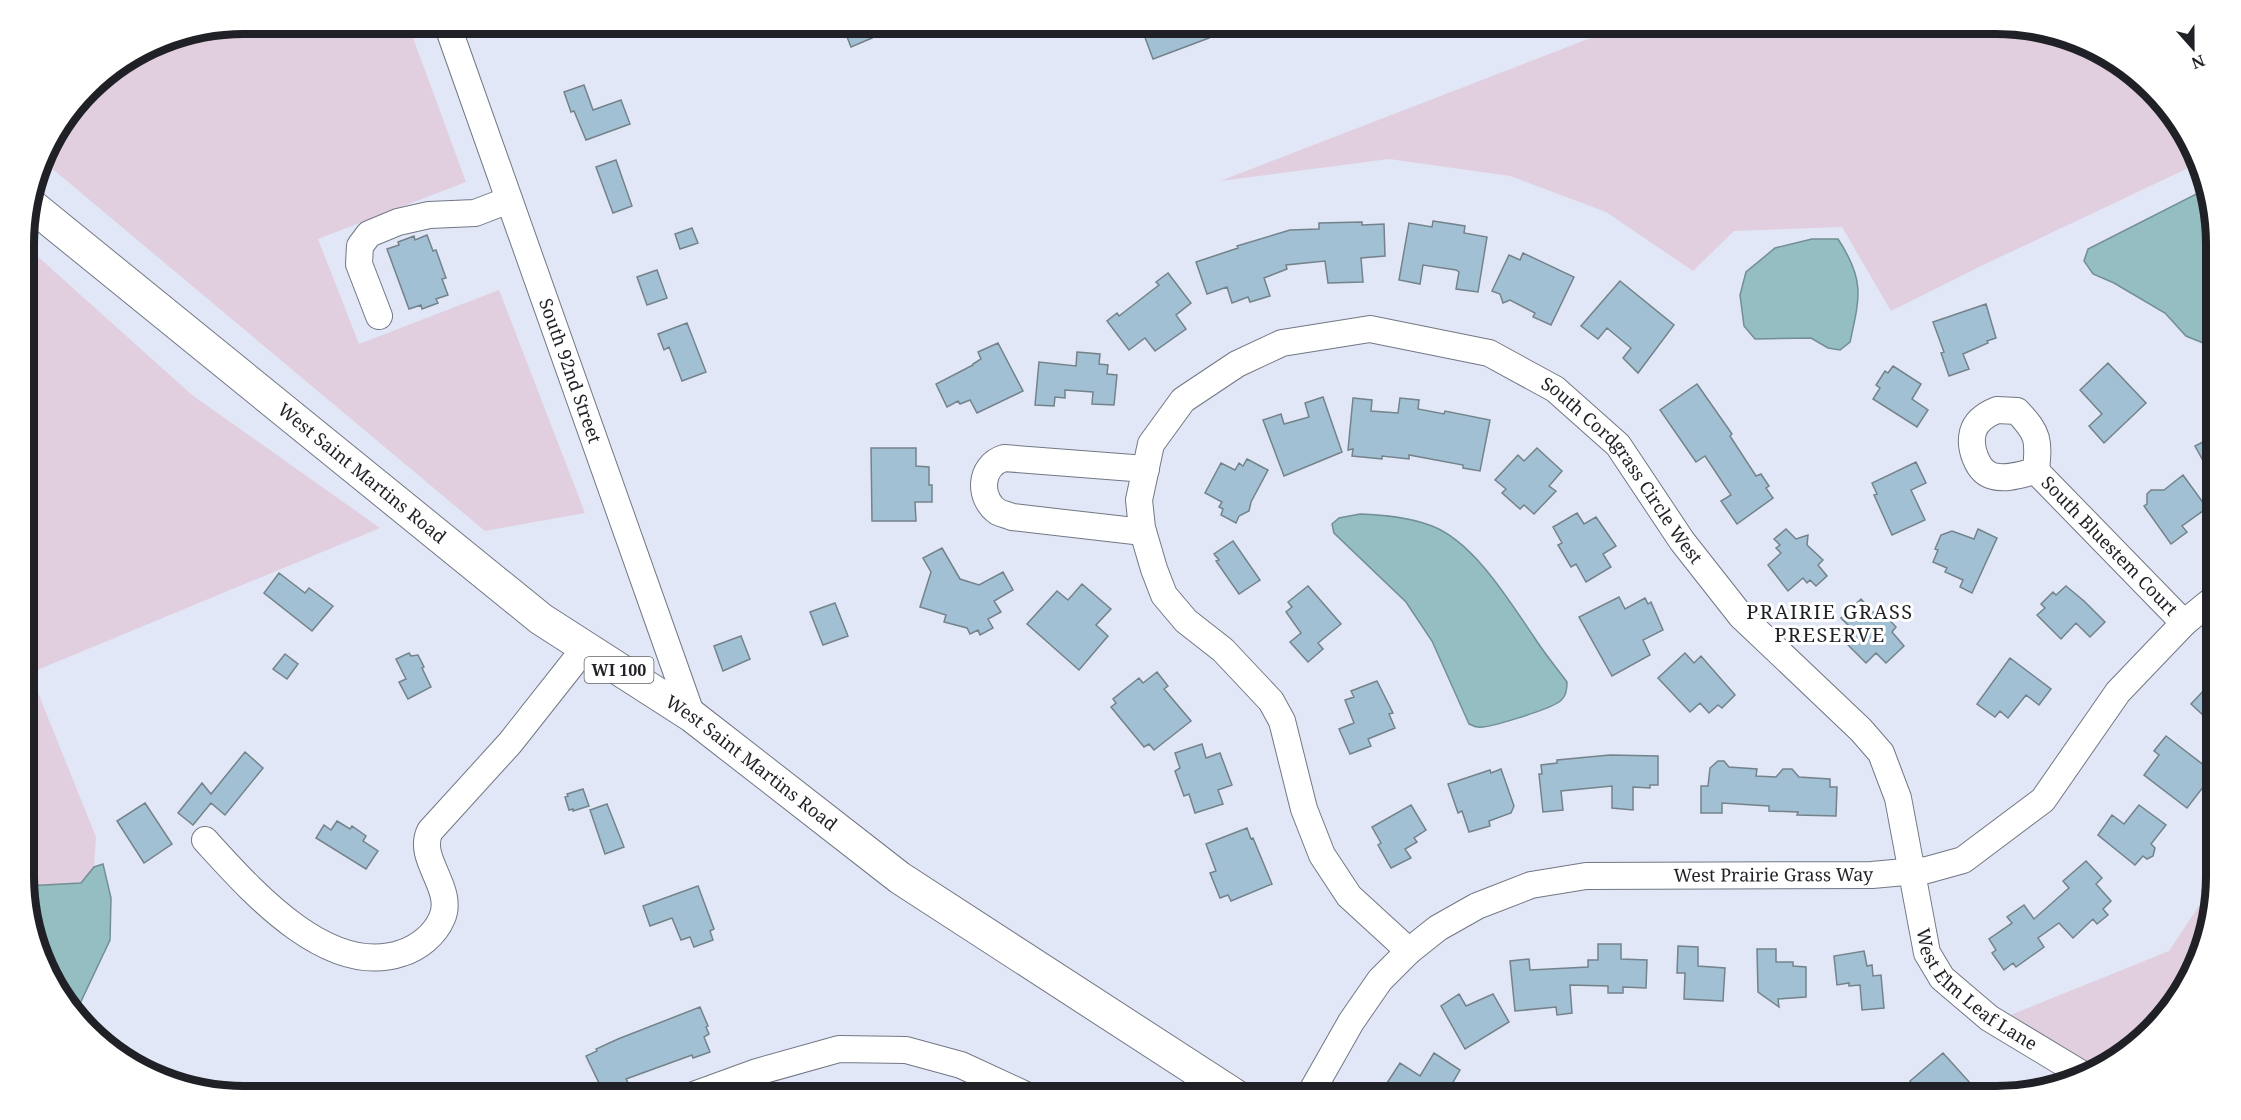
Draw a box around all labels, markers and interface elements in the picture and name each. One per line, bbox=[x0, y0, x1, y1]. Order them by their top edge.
north arrow bbox=[2163, 18, 2223, 78]
text: N bbox=[2188, 49, 2208, 75]
street label: South 92nd Street bbox=[534, 295, 607, 446]
street label: South Cordgrass Circle West bbox=[1537, 371, 1708, 568]
street label: West Saint Martins Road bbox=[273, 397, 452, 548]
street label: South Bluestem Court bbox=[2036, 471, 2183, 621]
district label: PRAIRIE GRASS PRESERVE bbox=[1746, 598, 1914, 648]
road number: WI 100 bbox=[584, 657, 654, 683]
street label: West Saint Martins Road bbox=[661, 689, 843, 836]
street label: West Prairie Grass Way bbox=[1674, 862, 1874, 887]
street label: West Elm Leaf Lane bbox=[1912, 926, 2042, 1055]

